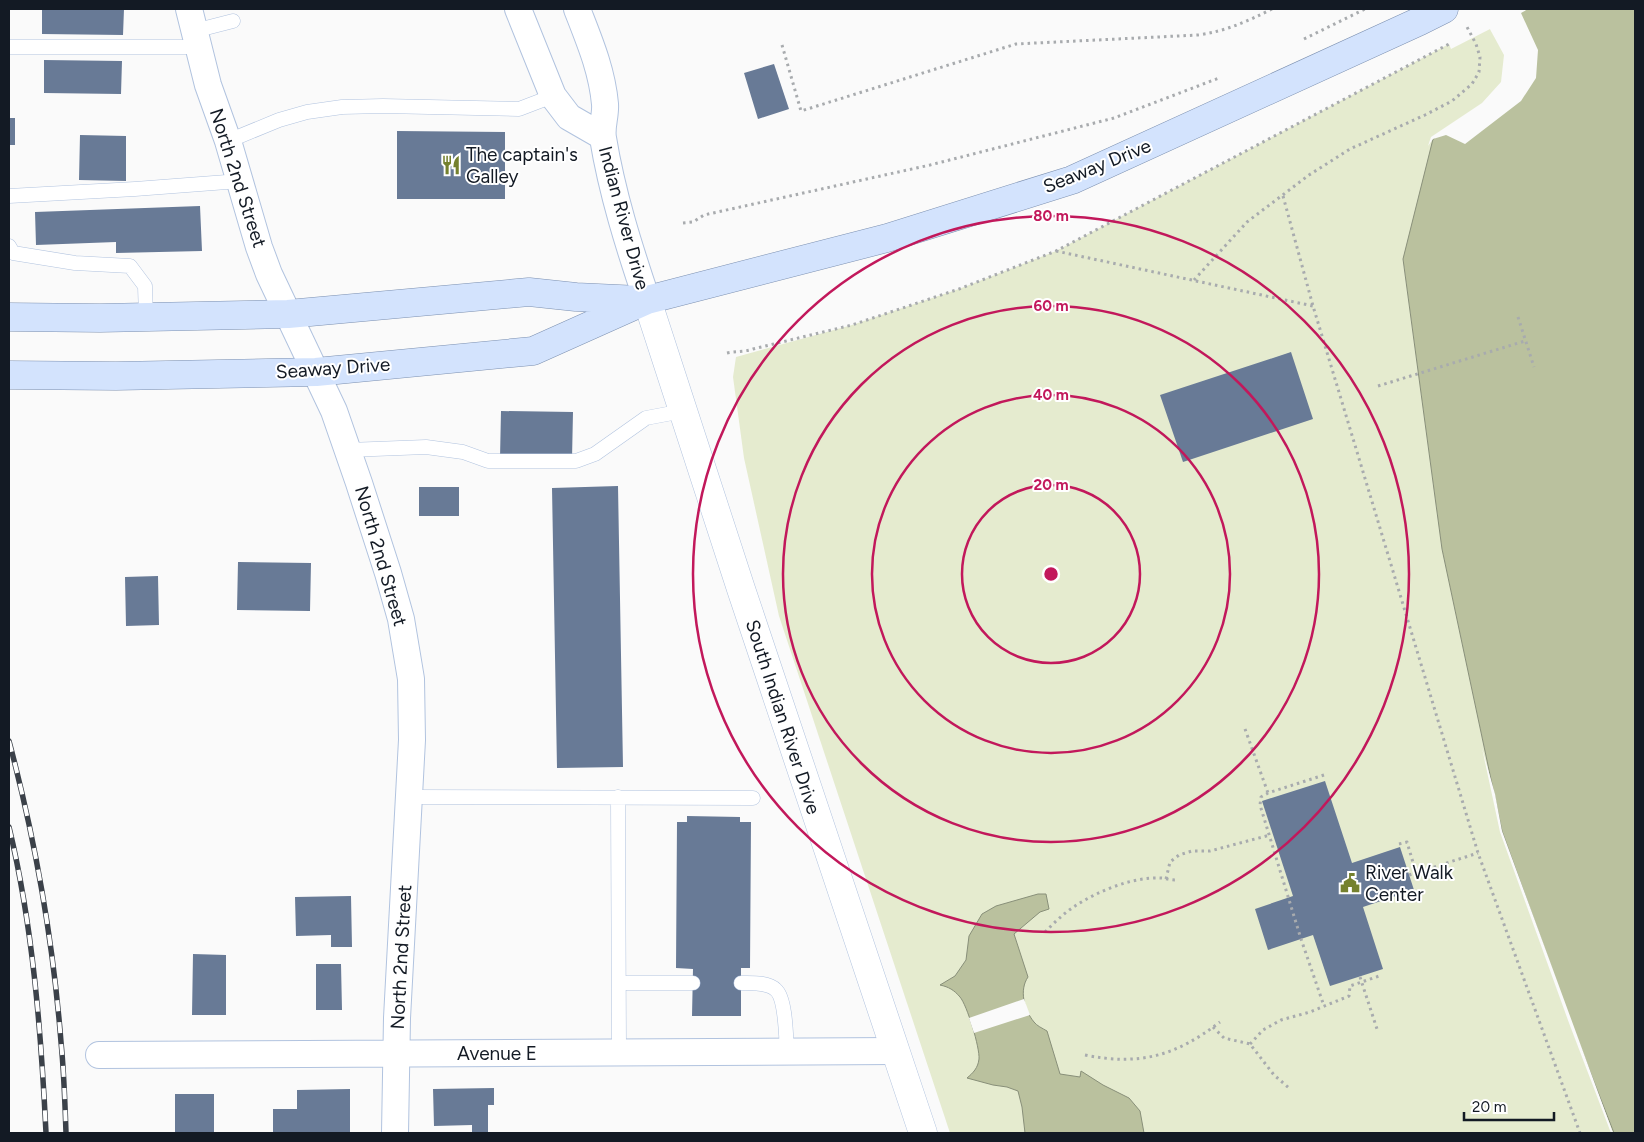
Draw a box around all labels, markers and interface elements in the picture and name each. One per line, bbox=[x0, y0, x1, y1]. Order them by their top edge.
street label: North 2nd Street bbox=[205, 106, 271, 250]
street label: Seaway Drive bbox=[1040, 134, 1154, 198]
place label: The captain's Galley bbox=[466, 143, 578, 188]
street label: Indian River Drive bbox=[594, 144, 654, 292]
restaurant icon: The captain's Galley bbox=[440, 154, 462, 176]
text: 80 m bbox=[1033, 207, 1069, 225]
text: 60 m bbox=[1033, 297, 1069, 315]
street label: Seaway Drive bbox=[275, 353, 391, 383]
text: 40 m bbox=[1033, 386, 1069, 404]
text: 20 m bbox=[1033, 476, 1069, 494]
street label: North 2nd Street bbox=[350, 483, 412, 629]
centre of rings bbox=[1042, 565, 1060, 583]
street label: South Indian River Drive bbox=[741, 617, 825, 817]
place label: River Walk Center bbox=[1365, 861, 1454, 906]
public building icon: River Walk Center bbox=[1339, 872, 1361, 894]
street label: North 2nd Street bbox=[386, 884, 416, 1030]
street label: Avenue E bbox=[457, 1042, 537, 1065]
scale bar bbox=[1464, 1090, 1554, 1122]
text: 20 m bbox=[1472, 1098, 1506, 1116]

